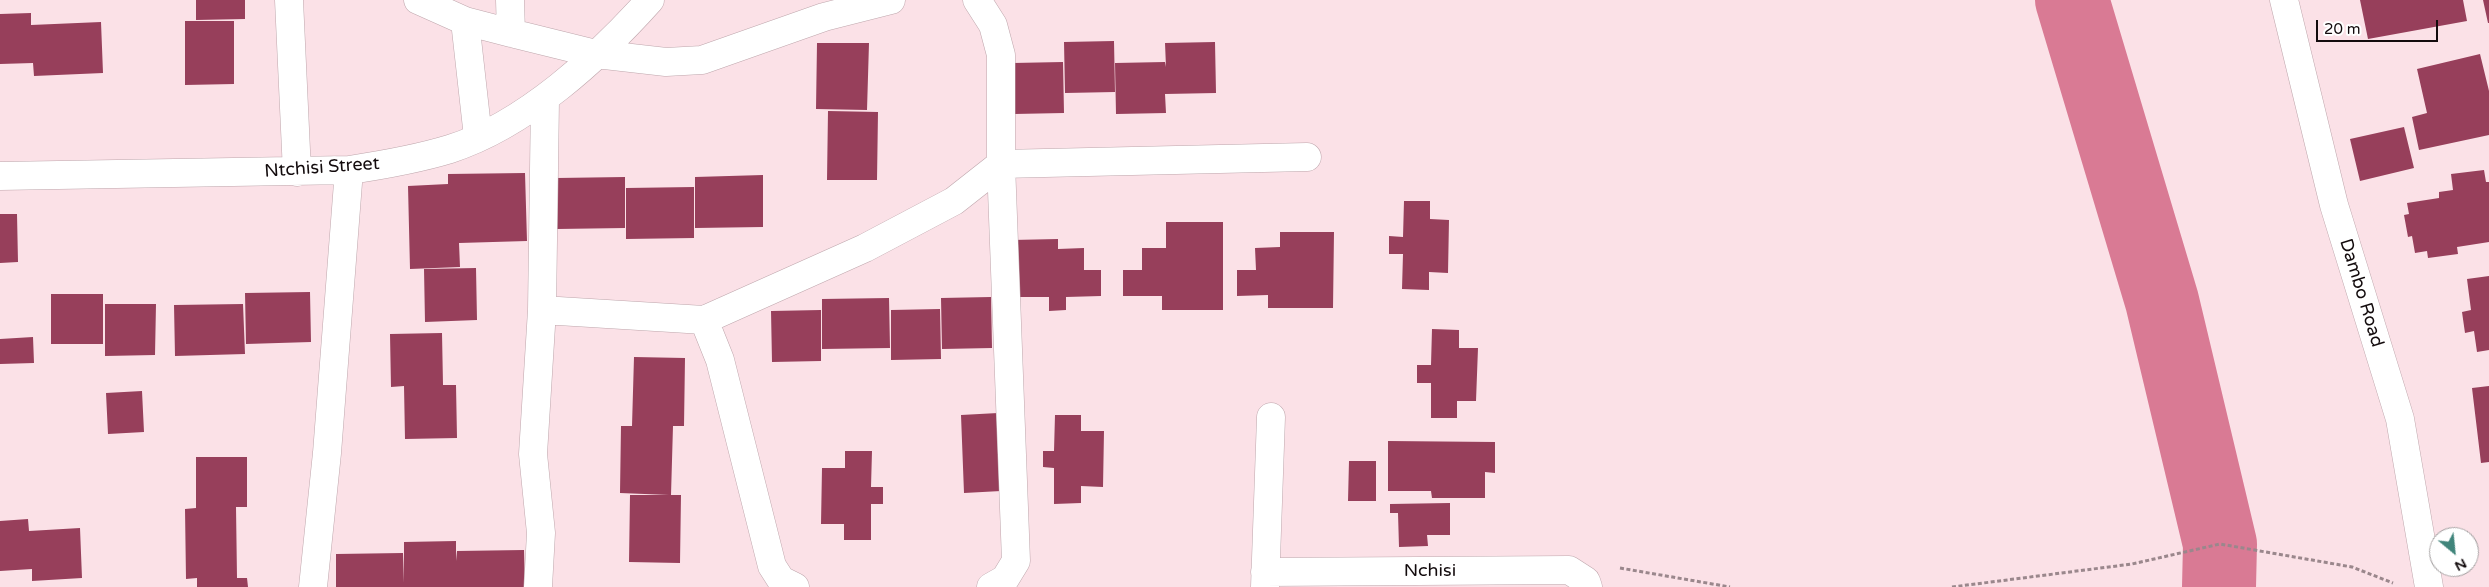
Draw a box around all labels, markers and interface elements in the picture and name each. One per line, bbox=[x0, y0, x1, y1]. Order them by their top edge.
scale bar bbox=[2319, 10, 2442, 42]
text: 20 m bbox=[2324, 20, 2361, 38]
street label: Ntchisi Street bbox=[264, 153, 380, 183]
street label: Dambo Road bbox=[2334, 236, 2388, 350]
north arrow bbox=[2429, 527, 2479, 577]
text: N bbox=[2452, 555, 2470, 575]
street label: Nchisi bbox=[1404, 560, 1456, 582]

